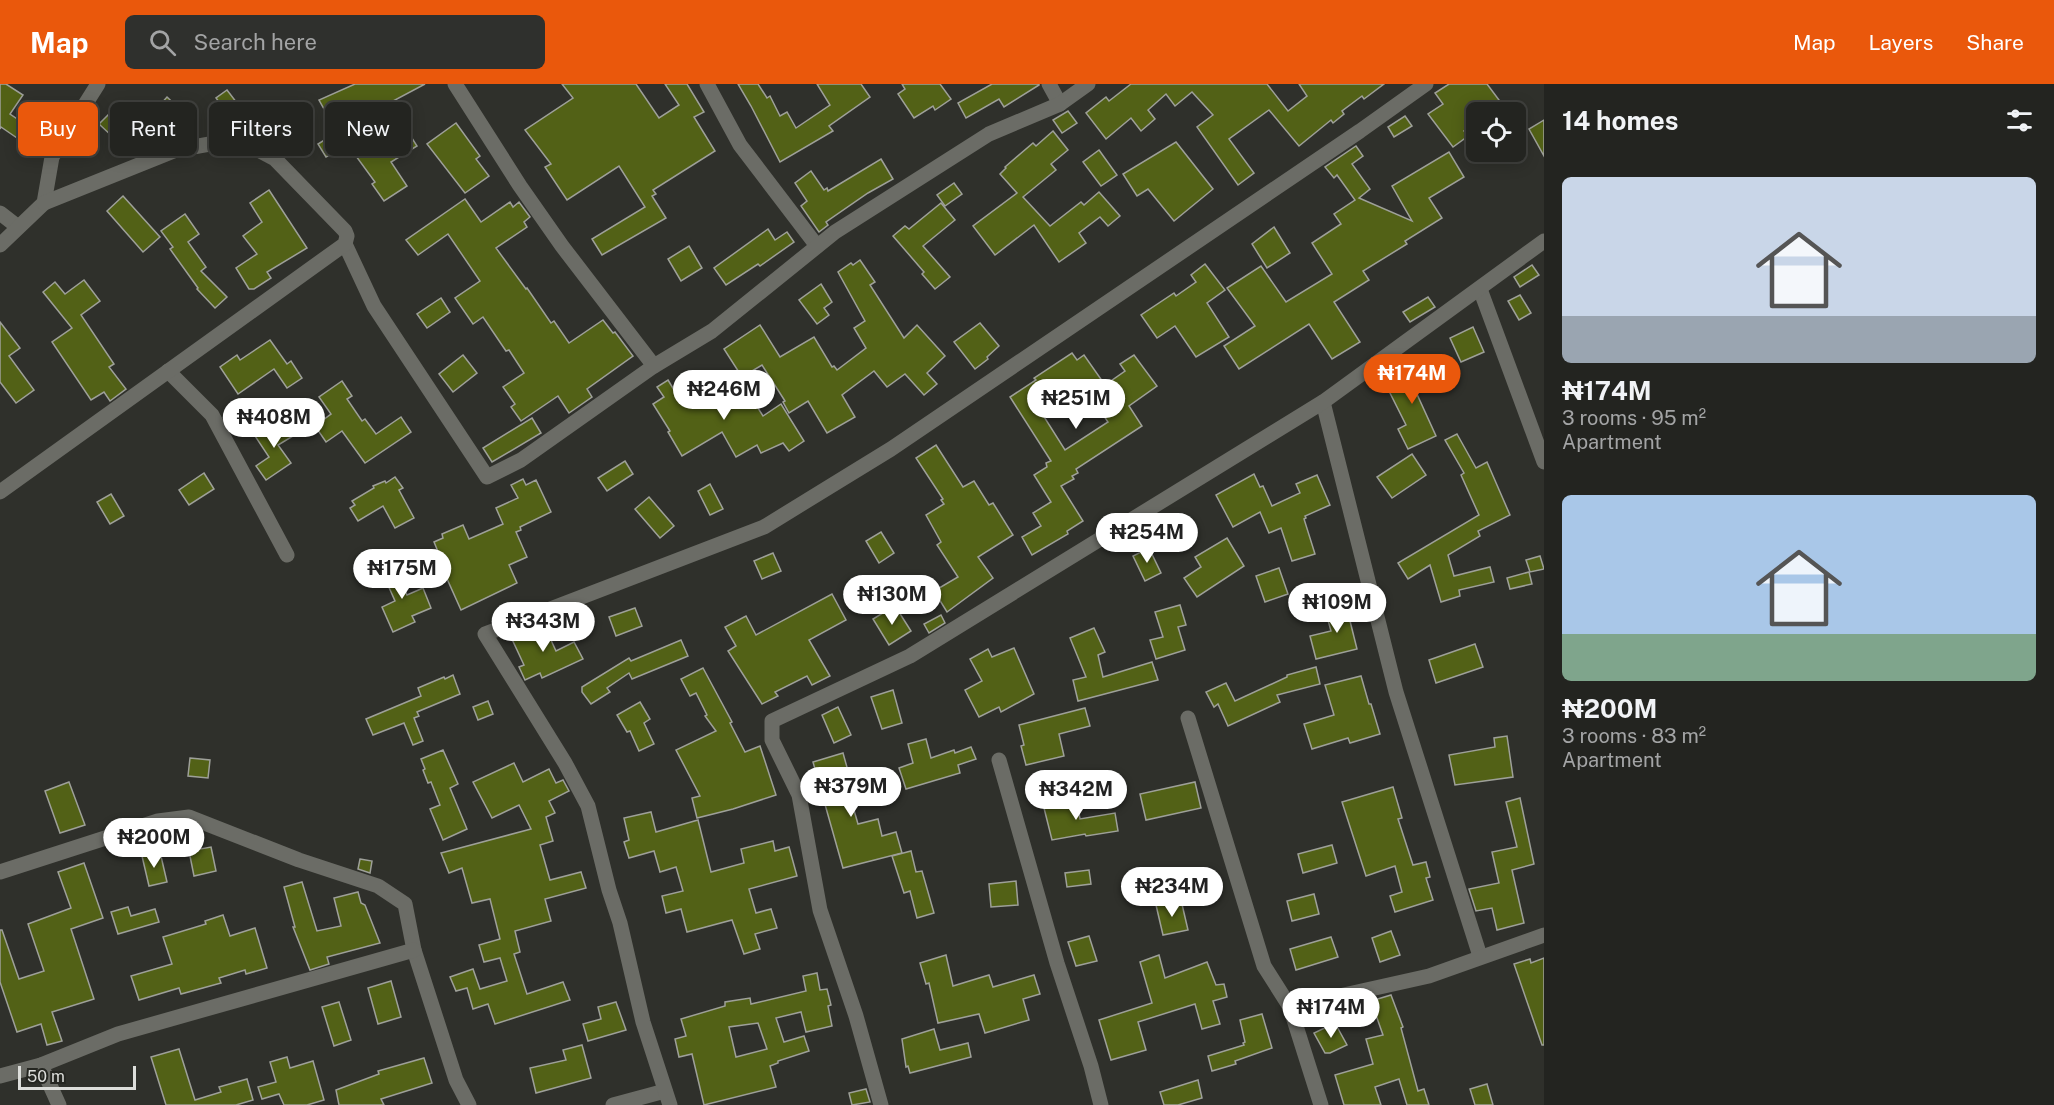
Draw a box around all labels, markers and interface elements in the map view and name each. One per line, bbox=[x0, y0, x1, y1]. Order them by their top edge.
search box bbox=[125, 15, 545, 69]
text: Map bbox=[30, 26, 89, 59]
icon: search bbox=[146, 26, 179, 59]
text: Search here bbox=[194, 29, 317, 55]
text: Map bbox=[1793, 30, 1836, 55]
text: Layers bbox=[1869, 30, 1933, 55]
text: Share bbox=[1966, 30, 2024, 55]
chip: Buy bbox=[18, 102, 98, 156]
chip: Rent bbox=[110, 102, 197, 156]
chip: Filters bbox=[209, 102, 313, 156]
chip: New bbox=[325, 102, 411, 156]
map controls bbox=[1466, 102, 1526, 162]
button: locate bbox=[1466, 102, 1526, 162]
icon: filters bbox=[2003, 104, 2036, 137]
text: 14 homes bbox=[1562, 105, 1678, 136]
icon: home bbox=[1745, 216, 1853, 324]
pin: ₦174M bbox=[1370, 354, 1454, 405]
text: ₦174M bbox=[1378, 361, 1446, 385]
pin: ₦246M bbox=[682, 370, 766, 421]
text: ₦174M bbox=[1562, 375, 1652, 406]
text: ₦246M bbox=[687, 377, 761, 401]
pin: ₦251M bbox=[1034, 379, 1118, 430]
text: ₦251M bbox=[1041, 386, 1111, 410]
pin: ₦408M bbox=[232, 398, 316, 449]
text: ₦408M bbox=[237, 405, 311, 429]
text: 3 rooms · 95 m² bbox=[1562, 406, 1706, 430]
text: Apartment bbox=[1562, 430, 1662, 454]
pin: ₦254M bbox=[1105, 513, 1189, 564]
text: ₦254M bbox=[1110, 520, 1184, 544]
icon: home bbox=[1745, 534, 1853, 642]
pin: ₦175M bbox=[360, 549, 444, 600]
text: ₦175M bbox=[367, 556, 437, 580]
pin: ₦130M bbox=[850, 575, 934, 626]
text: ₦130M bbox=[857, 582, 927, 606]
pin: ₦109M bbox=[1295, 583, 1379, 634]
text: ₦109M bbox=[1302, 590, 1372, 614]
pin: ₦343M bbox=[501, 602, 585, 653]
text: ₦343M bbox=[506, 609, 580, 633]
text: ₦200M bbox=[1562, 693, 1657, 724]
text: 3 rooms · 83 m² bbox=[1562, 724, 1706, 748]
text: Apartment bbox=[1562, 748, 1662, 772]
pin: ₦379M bbox=[809, 767, 893, 818]
pin: ₦342M bbox=[1034, 770, 1118, 821]
text: ₦379M bbox=[814, 774, 888, 798]
text: ₦342M bbox=[1039, 777, 1113, 801]
pin: ₦200M bbox=[112, 818, 196, 869]
text: ₦200M bbox=[117, 825, 191, 849]
pin: ₦234M bbox=[1130, 867, 1214, 918]
text: ₦234M bbox=[1135, 874, 1209, 898]
pin: ₦174M bbox=[1289, 988, 1373, 1039]
text: ₦174M bbox=[1297, 995, 1365, 1019]
scale bar bbox=[18, 1063, 136, 1090]
text: 50 m bbox=[27, 1067, 65, 1086]

